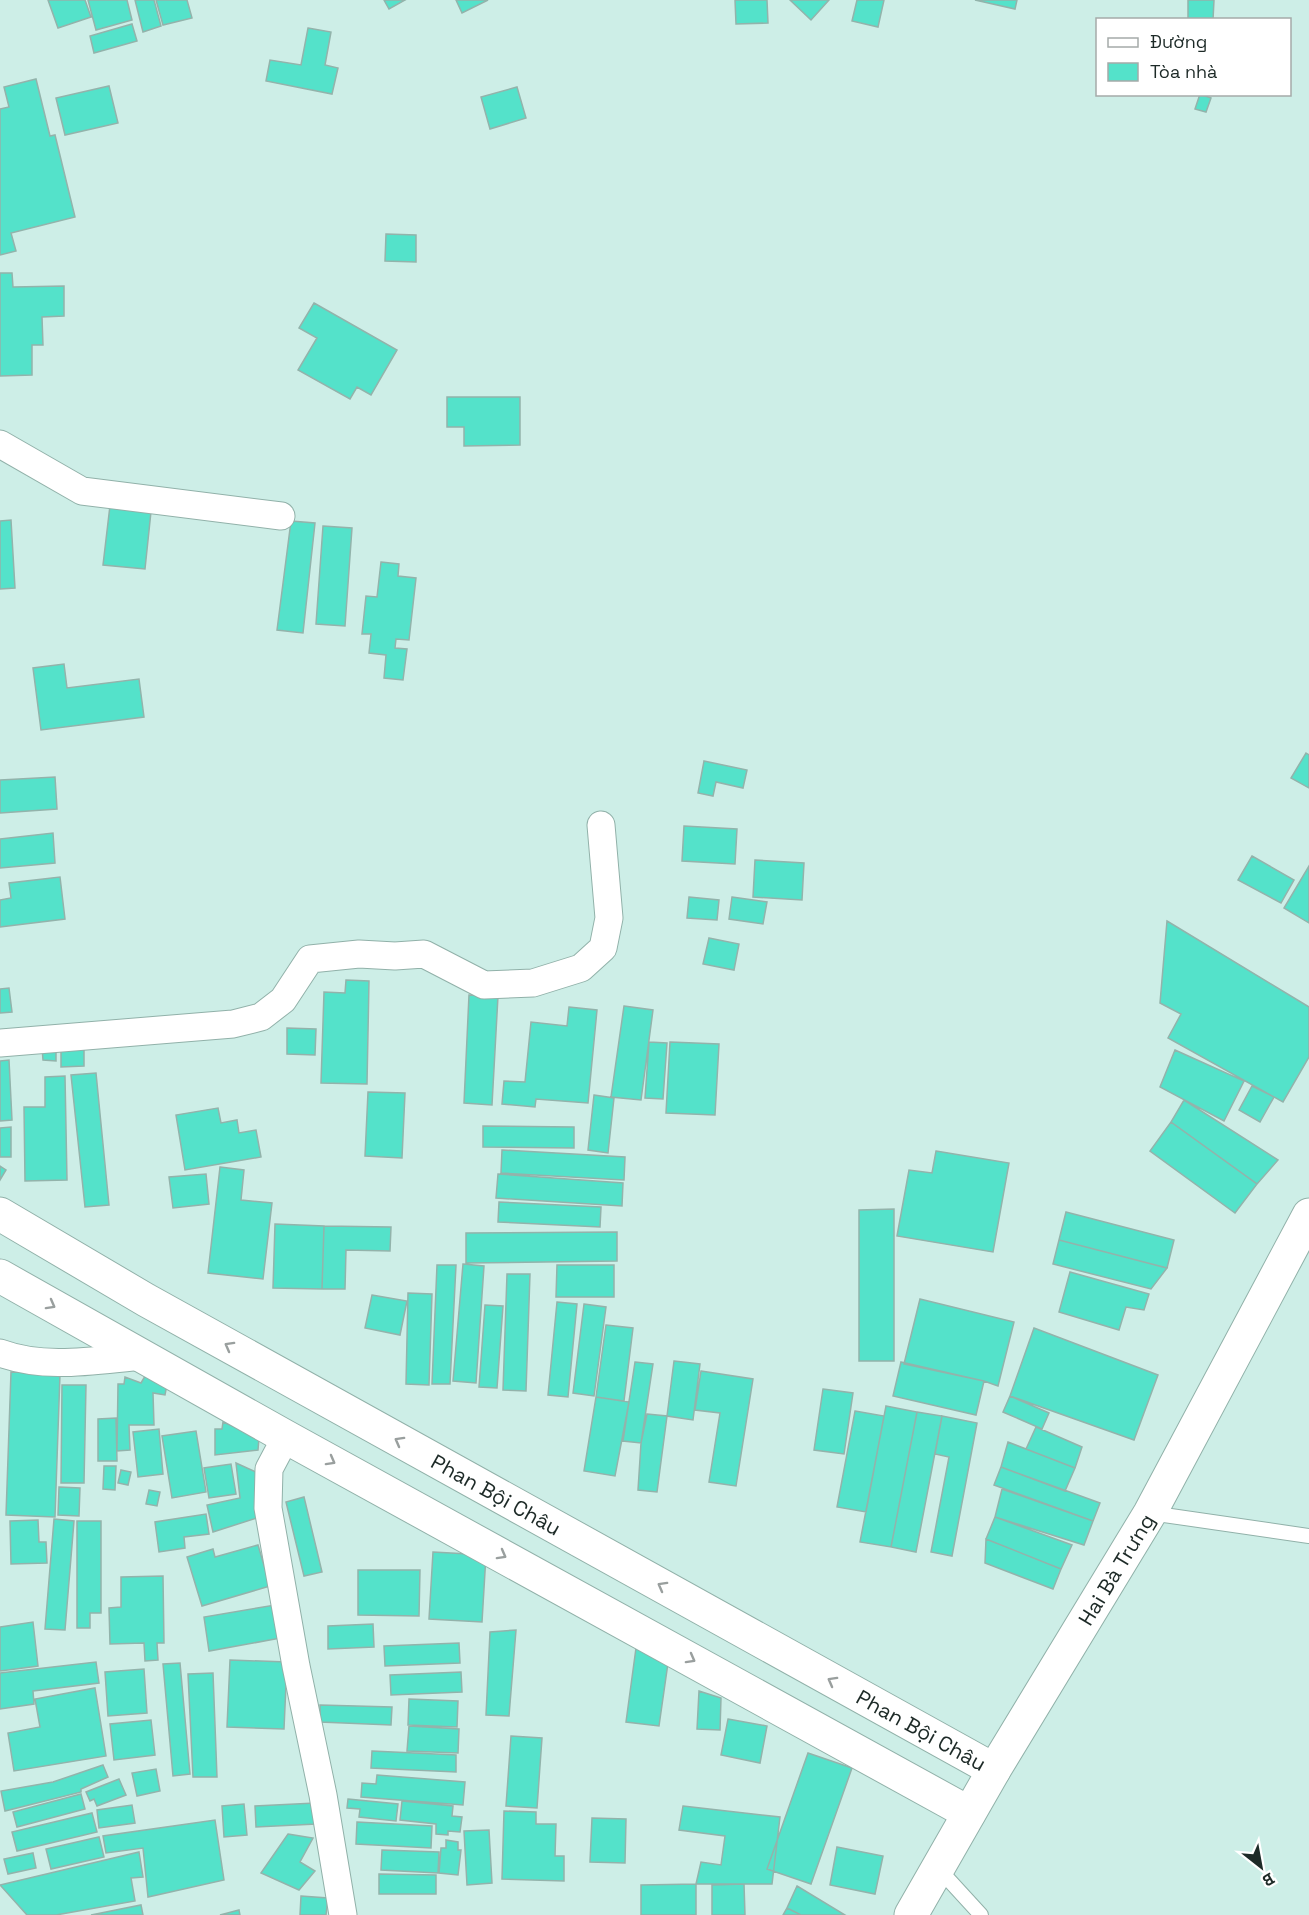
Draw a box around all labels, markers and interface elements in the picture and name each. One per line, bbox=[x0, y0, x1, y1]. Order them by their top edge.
legend bbox=[1096, 18, 1291, 96]
text: Đường bbox=[1150, 30, 1207, 53]
text: Tòa nhà bbox=[1150, 60, 1217, 83]
one-way arrow bbox=[45, 1297, 55, 1309]
one-way arrow bbox=[225, 1342, 235, 1353]
one-way arrow bbox=[395, 1437, 406, 1448]
street label: Phan Bội Châu bbox=[427, 1447, 566, 1541]
one-way arrow bbox=[325, 1454, 335, 1465]
street label: Hai Bà Trưng bbox=[1072, 1508, 1160, 1630]
one-way arrow bbox=[496, 1548, 506, 1559]
one-way arrow bbox=[658, 1582, 668, 1593]
one-way arrow bbox=[685, 1652, 695, 1664]
one-way arrow bbox=[828, 1677, 839, 1688]
street label: Phan Bội Châu bbox=[852, 1683, 991, 1777]
north arrow bbox=[1231, 1837, 1291, 1897]
text: B bbox=[1259, 1868, 1278, 1891]

